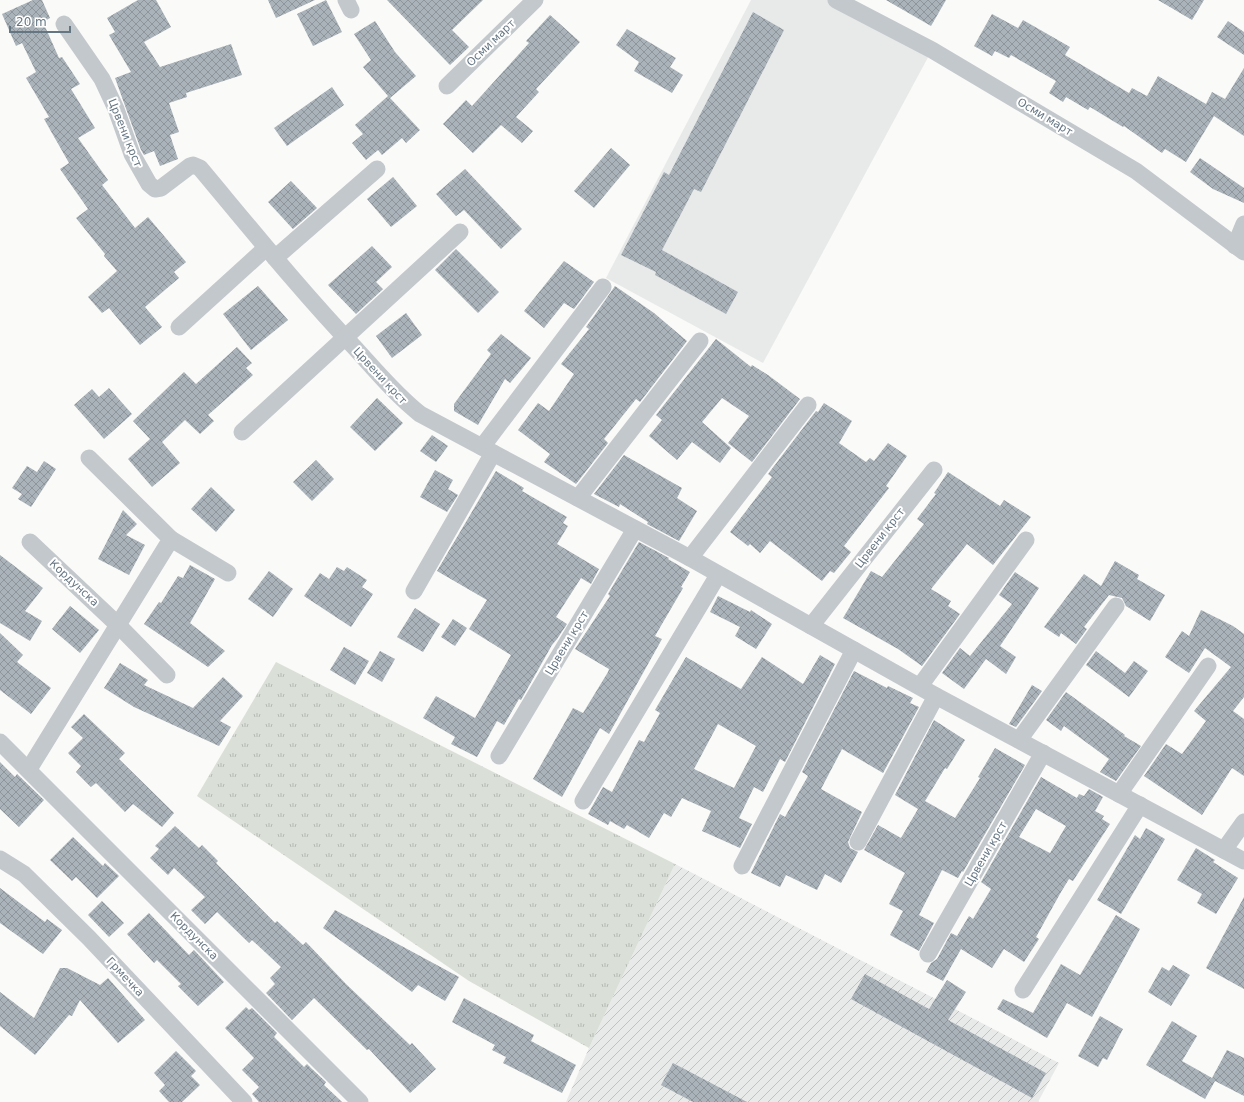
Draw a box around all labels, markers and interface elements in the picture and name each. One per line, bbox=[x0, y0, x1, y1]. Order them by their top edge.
scale bar bbox=[10, 8, 70, 34]
text: 20 m bbox=[16, 15, 47, 29]
street label: Осми март bbox=[464, 16, 518, 69]
street label: Осми март bbox=[1015, 95, 1075, 139]
street label: Црвени крст bbox=[105, 97, 145, 170]
street label: Црвени крст bbox=[350, 345, 410, 407]
street label: Црвени крст bbox=[852, 505, 908, 571]
street label: Кордунска bbox=[47, 557, 101, 609]
street label: Црвени крст bbox=[543, 608, 592, 678]
street label: Црвени крст bbox=[962, 819, 1010, 889]
street label: Кордунска bbox=[167, 909, 221, 963]
street label: Грмечка bbox=[104, 955, 146, 999]

